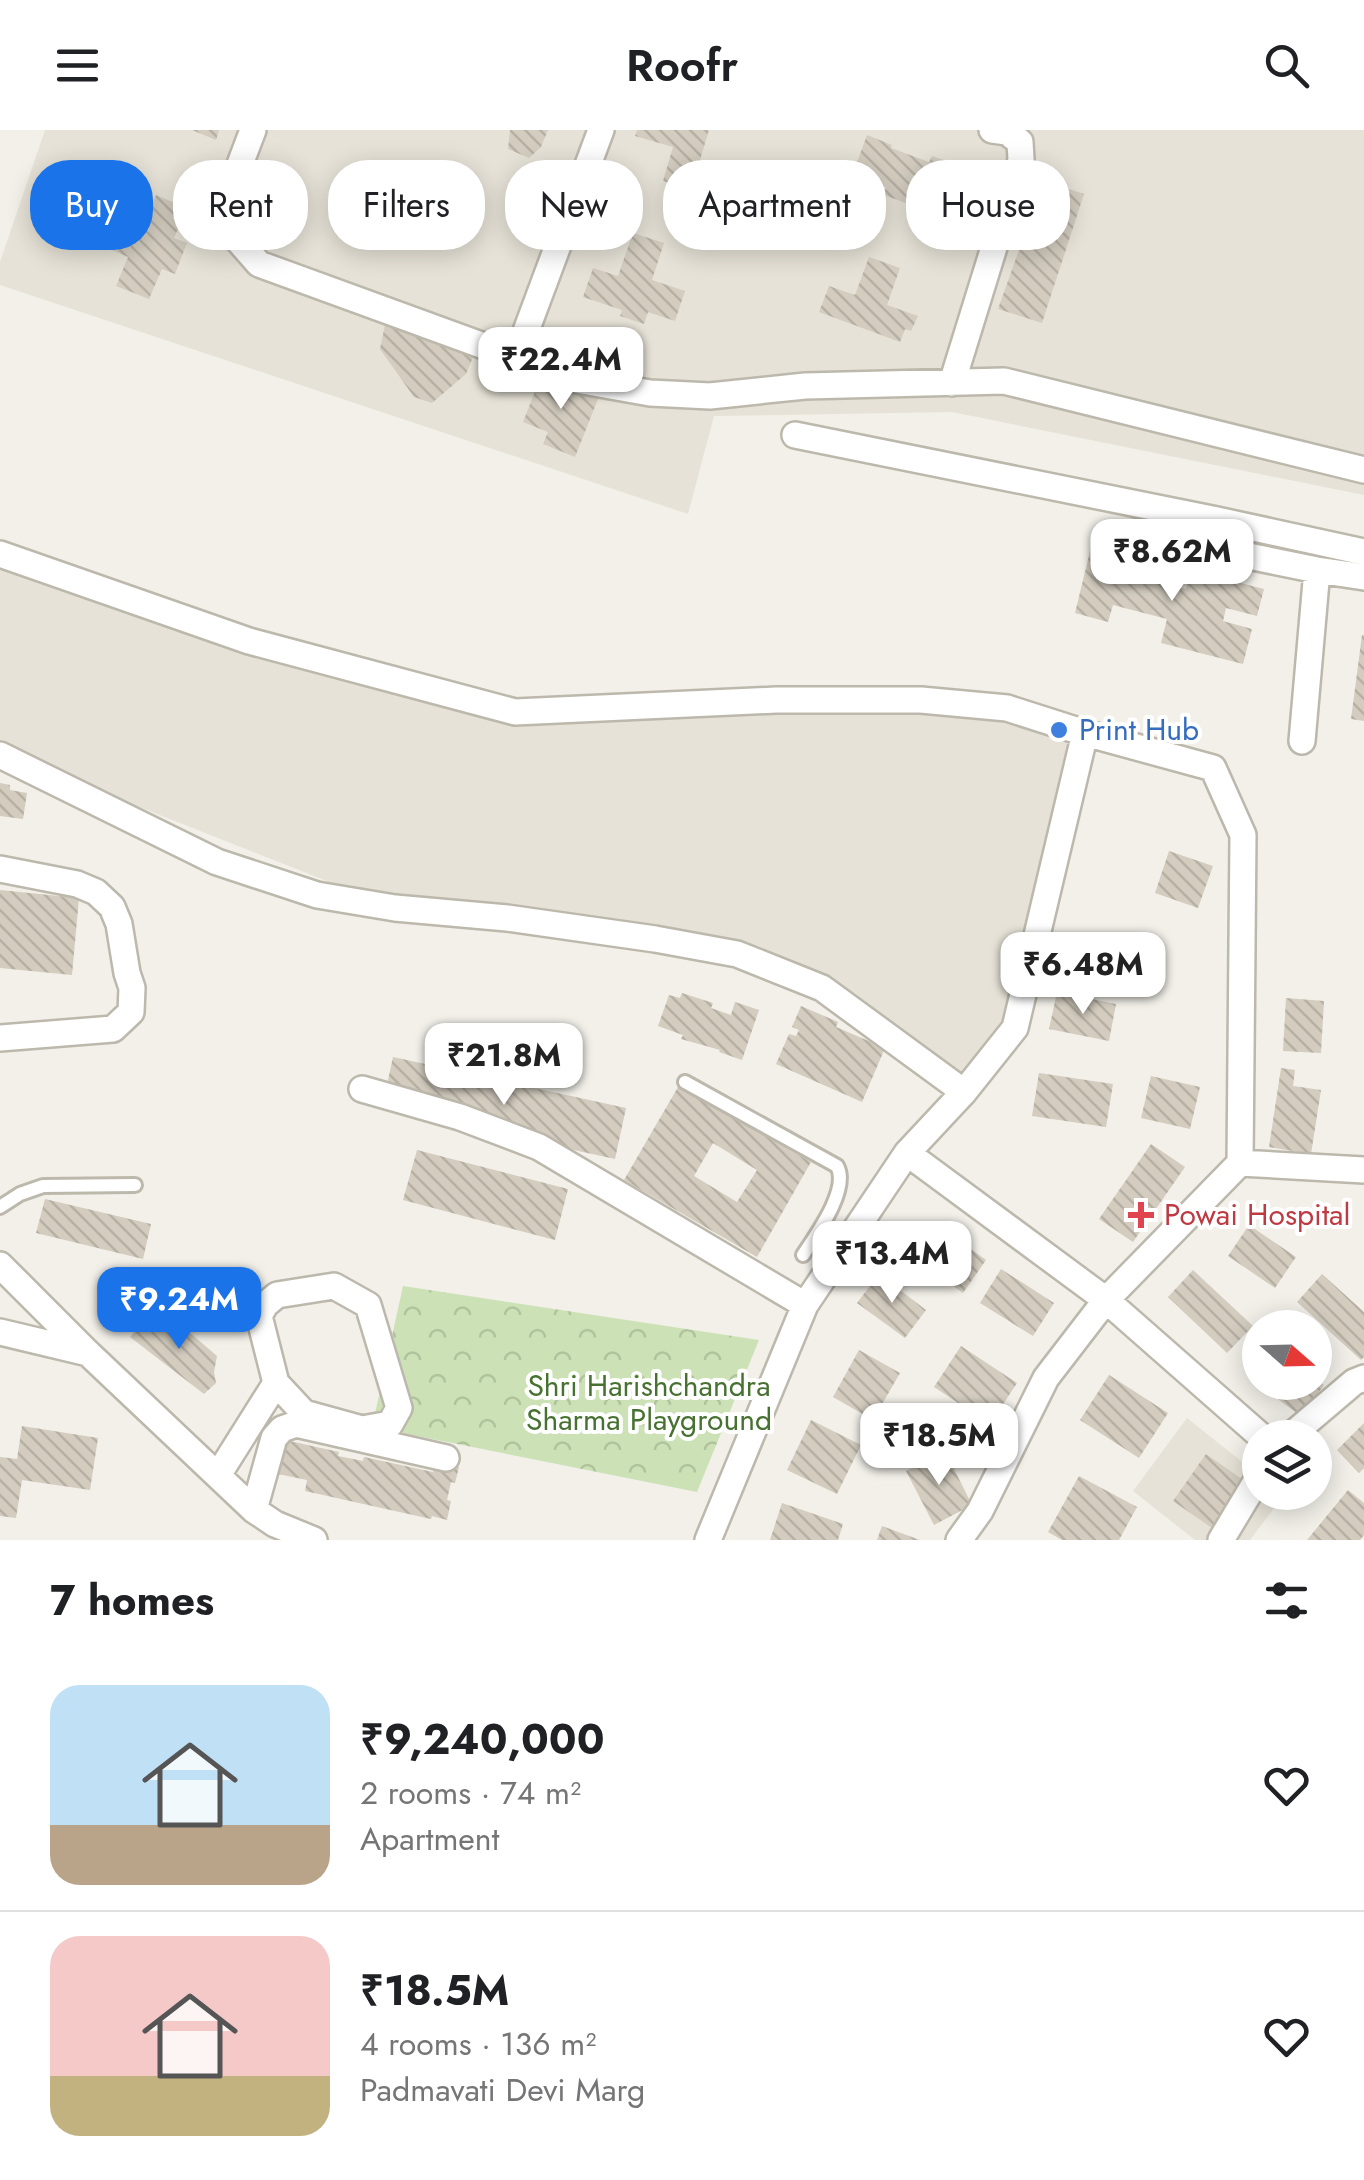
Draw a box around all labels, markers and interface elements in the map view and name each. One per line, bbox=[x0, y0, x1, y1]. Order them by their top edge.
text: Roofr bbox=[626, 33, 738, 98]
icon: menu bbox=[50, 38, 105, 93]
icon: search bbox=[1259, 38, 1314, 93]
chip: Buy bbox=[30, 160, 153, 250]
chip: Rent bbox=[173, 160, 308, 250]
chip: Filters bbox=[328, 160, 485, 250]
chip: New bbox=[505, 160, 643, 250]
chip: Apartment bbox=[663, 160, 886, 250]
chip: House bbox=[906, 160, 1070, 250]
pin: ₹22.4M bbox=[480, 327, 642, 412]
text: ₹22.4M bbox=[500, 336, 622, 382]
pin: ₹8.62M bbox=[1091, 519, 1253, 604]
text: ₹8.62M bbox=[1112, 528, 1232, 574]
place label: Print Hub bbox=[1079, 708, 1199, 751]
marker: Print Hub bbox=[1048, 719, 1070, 741]
pin: ₹6.48M bbox=[1002, 932, 1164, 1017]
text: ₹6.48M bbox=[1023, 941, 1143, 987]
pin: ₹21.8M bbox=[423, 1023, 585, 1108]
text: ₹21.8M bbox=[447, 1032, 561, 1078]
place label: Powai Hospital bbox=[1164, 1193, 1350, 1236]
marker: Powai Hospital bbox=[1128, 1202, 1154, 1228]
pin: ₹13.4M bbox=[811, 1221, 973, 1306]
text: ₹13.4M bbox=[834, 1230, 950, 1276]
pin: ₹9.24M bbox=[98, 1267, 260, 1352]
text: ₹9.24M bbox=[119, 1276, 239, 1322]
north arrow bbox=[1242, 1310, 1332, 1400]
map controls bbox=[1242, 1310, 1332, 1510]
park label: Shri Harishchandra Sharma Playground bbox=[526, 1364, 772, 1441]
pin: ₹18.5M bbox=[858, 1403, 1020, 1488]
text: ₹18.5M bbox=[882, 1412, 996, 1458]
button: layers bbox=[1242, 1420, 1332, 1510]
text: 7 homes bbox=[50, 1570, 214, 1631]
icon: filters bbox=[1259, 1573, 1314, 1628]
text: ₹9,240,000 bbox=[360, 1709, 604, 1770]
icon: home bbox=[130, 1725, 250, 1845]
icon: heart bbox=[1259, 1758, 1314, 1813]
text: 2 rooms · 74 m² bbox=[360, 1770, 581, 1816]
text: Apartment bbox=[360, 1816, 499, 1862]
text: ₹18.5M bbox=[360, 1960, 509, 2021]
icon: home bbox=[130, 1976, 250, 2096]
icon: heart bbox=[1259, 2009, 1314, 2064]
text: 4 rooms · 136 m² bbox=[360, 2021, 596, 2067]
text: Padmavati Devi Marg bbox=[360, 2067, 645, 2113]

